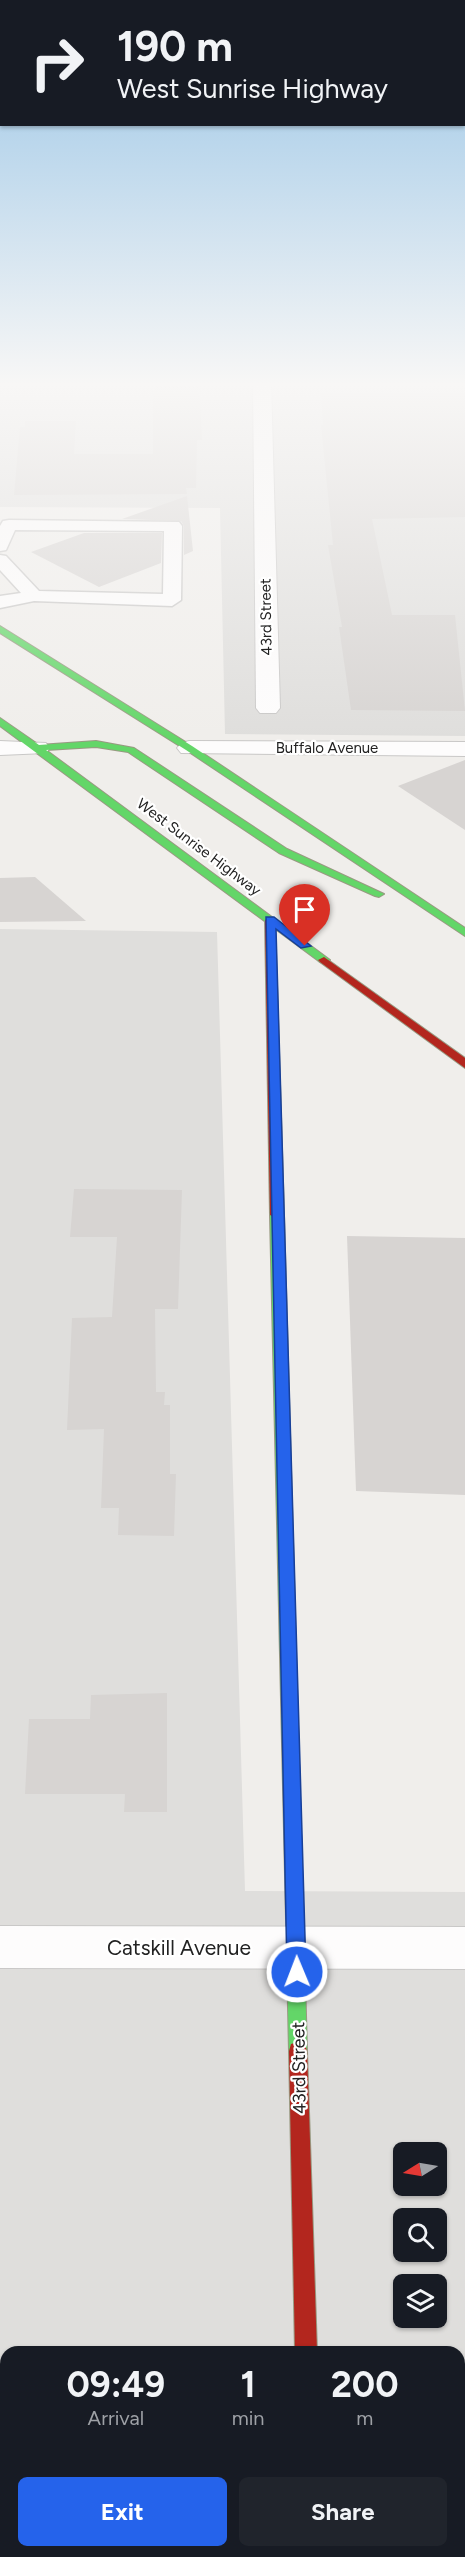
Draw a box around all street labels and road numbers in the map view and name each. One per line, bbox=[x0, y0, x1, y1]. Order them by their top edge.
street label: 43rd Street bbox=[256, 578, 276, 656]
street label: Buffalo Avenue bbox=[276, 739, 378, 757]
street label: West Sunrise Highway bbox=[133, 795, 265, 900]
street label: Catskill Avenue bbox=[107, 1935, 251, 1960]
street label: 43rd Street bbox=[287, 2021, 311, 2114]

